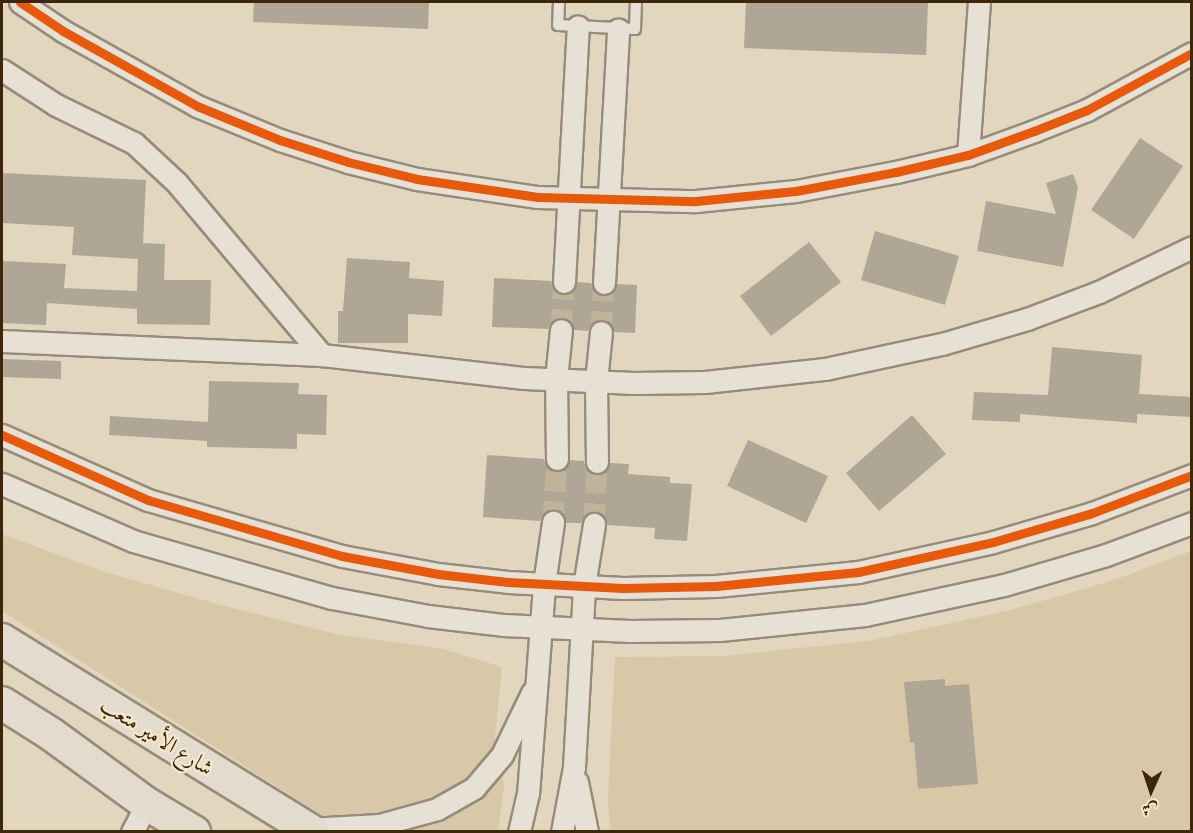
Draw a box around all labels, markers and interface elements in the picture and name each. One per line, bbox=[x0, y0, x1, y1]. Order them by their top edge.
street label: شارع الأمير متعب bbox=[96, 691, 218, 781]
north arrow bbox=[1121, 761, 1181, 821]
text: ش bbox=[1142, 799, 1159, 820]

